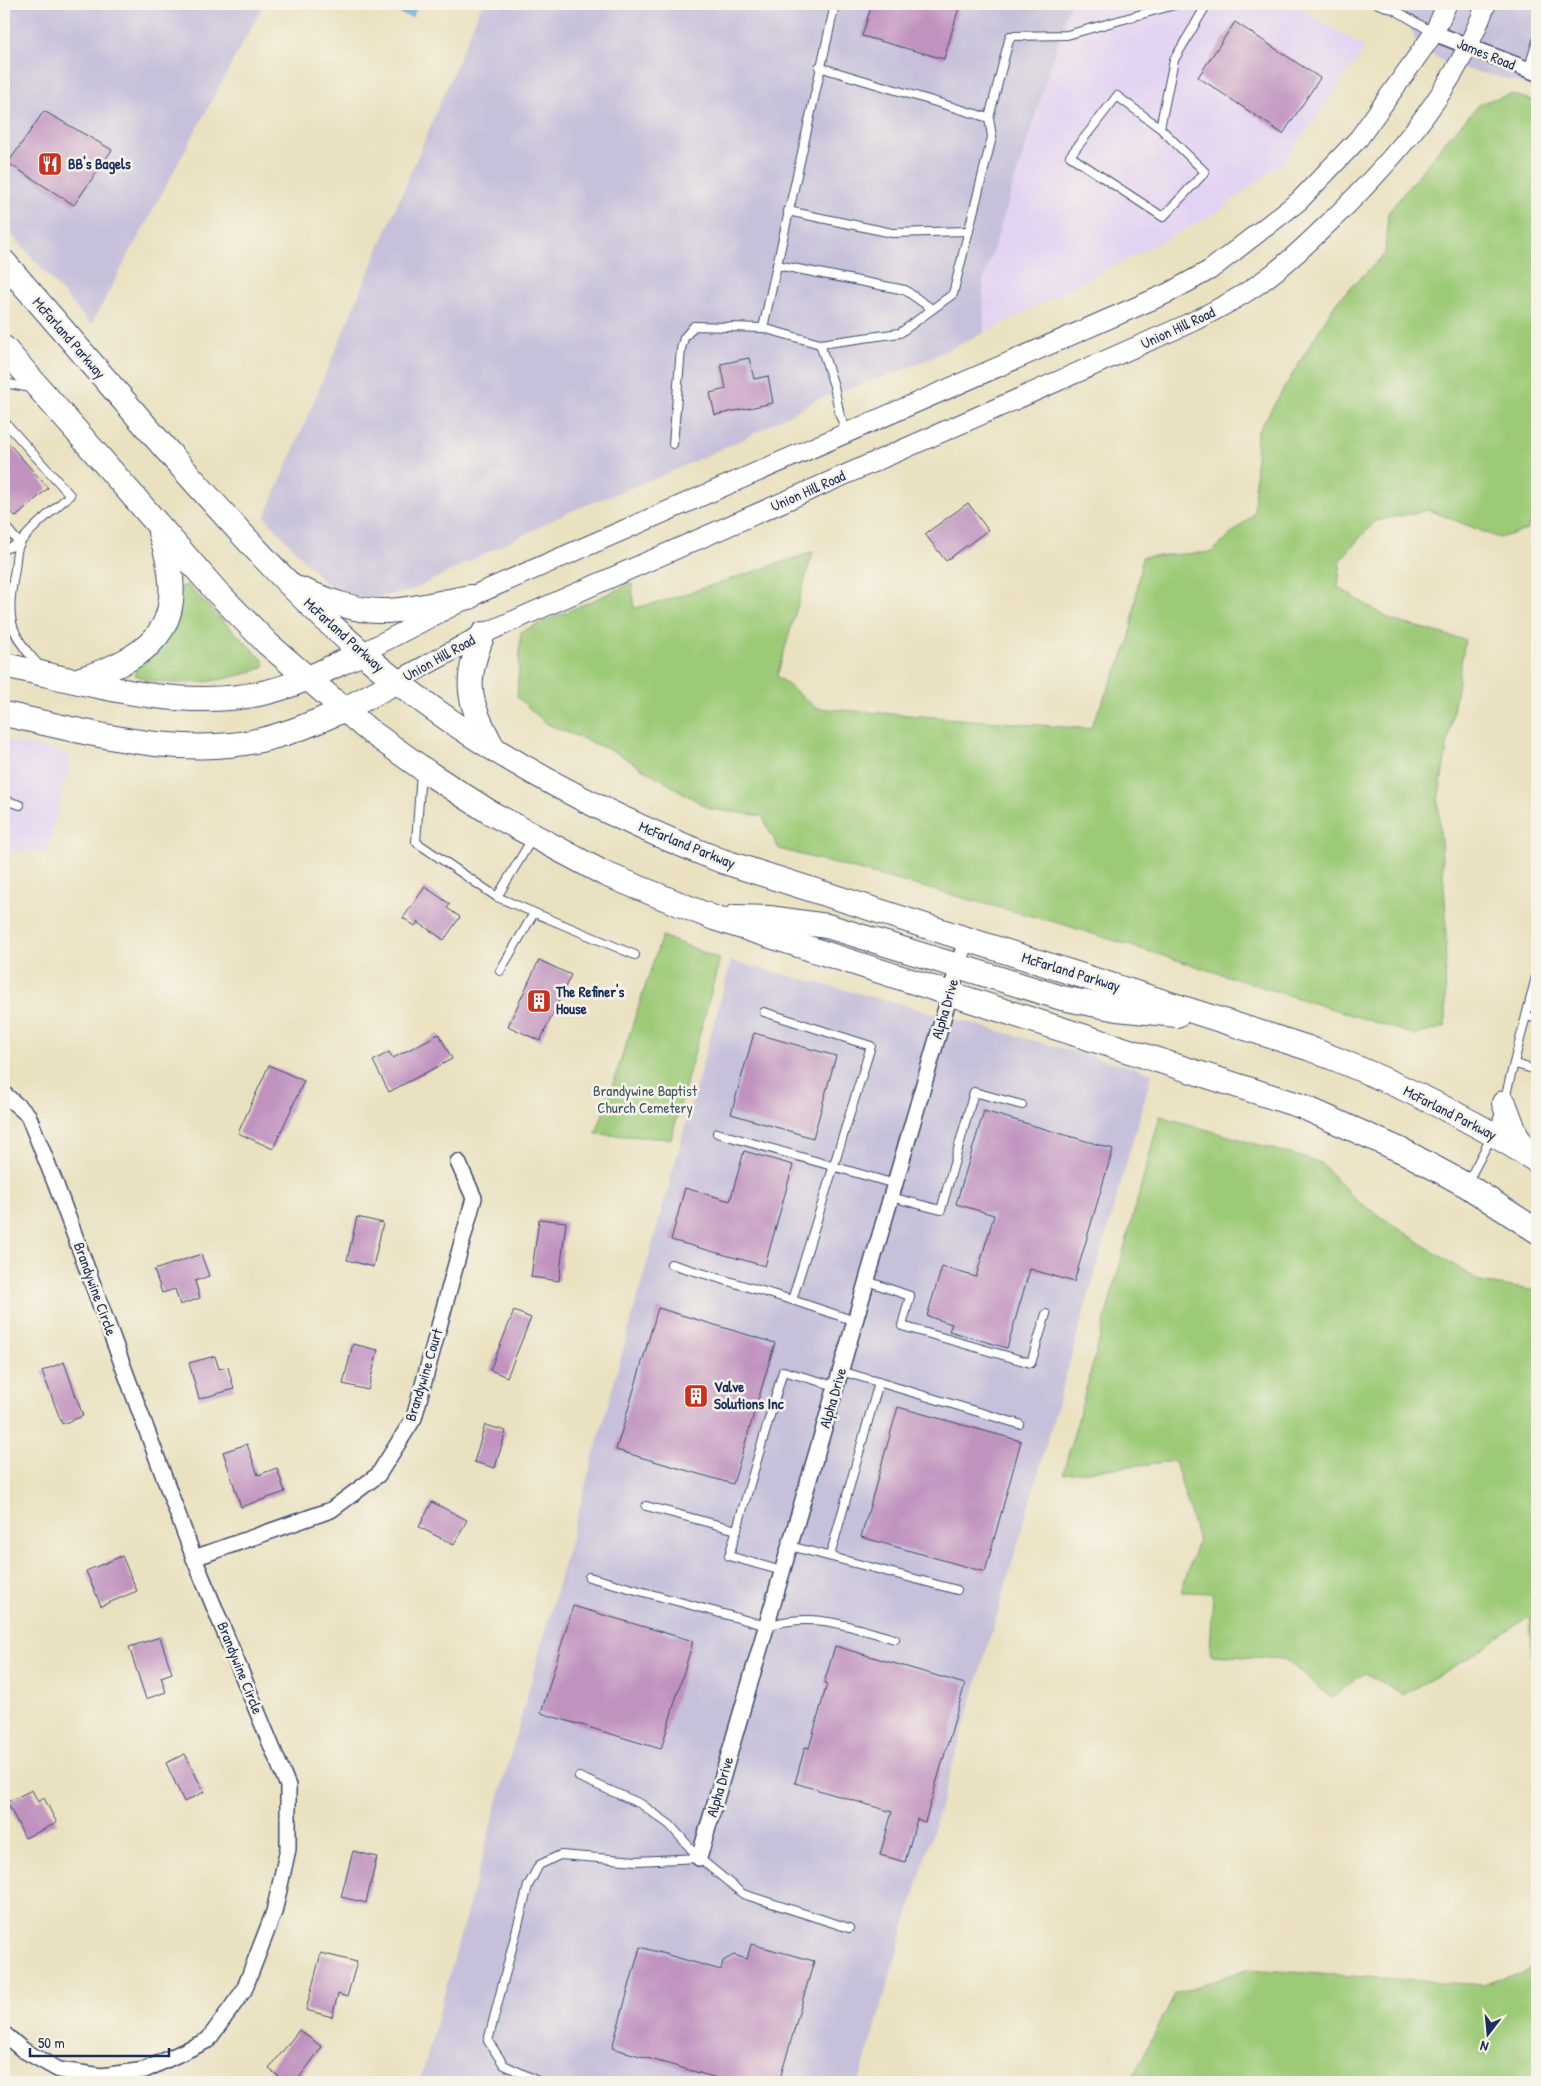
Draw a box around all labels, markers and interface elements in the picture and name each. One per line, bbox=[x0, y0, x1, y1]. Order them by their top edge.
street label: James Road bbox=[1454, 32, 1519, 75]
restaurant icon: BB's Bagels bbox=[37, 151, 63, 177]
place label: BB's Bagels bbox=[68, 153, 131, 175]
street label: McFarland Parkway bbox=[28, 292, 111, 383]
street label: Union Hill Road bbox=[1137, 301, 1218, 354]
street label: Union Hill Road bbox=[767, 465, 849, 516]
street label: McFarland Parkway bbox=[299, 593, 389, 677]
street label: Union Hill Road bbox=[399, 629, 479, 686]
street label: McFarland Parkway bbox=[636, 816, 739, 873]
street label: McFarland Parkway bbox=[1019, 947, 1123, 997]
street label: Alpha Drive bbox=[926, 976, 963, 1041]
place label: The Refiner's House bbox=[555, 981, 625, 1019]
building icon: The Refiner's House bbox=[526, 988, 552, 1014]
park label: Brandywine Baptist Church Cemetery bbox=[593, 1080, 698, 1118]
street label: McFarland Parkway bbox=[1400, 1080, 1501, 1145]
street label: Brandywine Circle bbox=[69, 1239, 122, 1338]
street label: Brandywine Court bbox=[399, 1325, 448, 1424]
street label: Alpha Drive bbox=[814, 1365, 851, 1430]
place label: Valve Solutions Inc bbox=[714, 1376, 785, 1414]
building icon: Valve Solutions Inc bbox=[683, 1383, 709, 1409]
street label: Brandywine Circle bbox=[212, 1618, 269, 1717]
street label: Alpha Drive bbox=[701, 1754, 738, 1819]
north arrow bbox=[1464, 2008, 1514, 2058]
scale bar bbox=[30, 2026, 169, 2058]
text: 50 m bbox=[38, 2032, 65, 2053]
text: N bbox=[1478, 2037, 1490, 2057]

